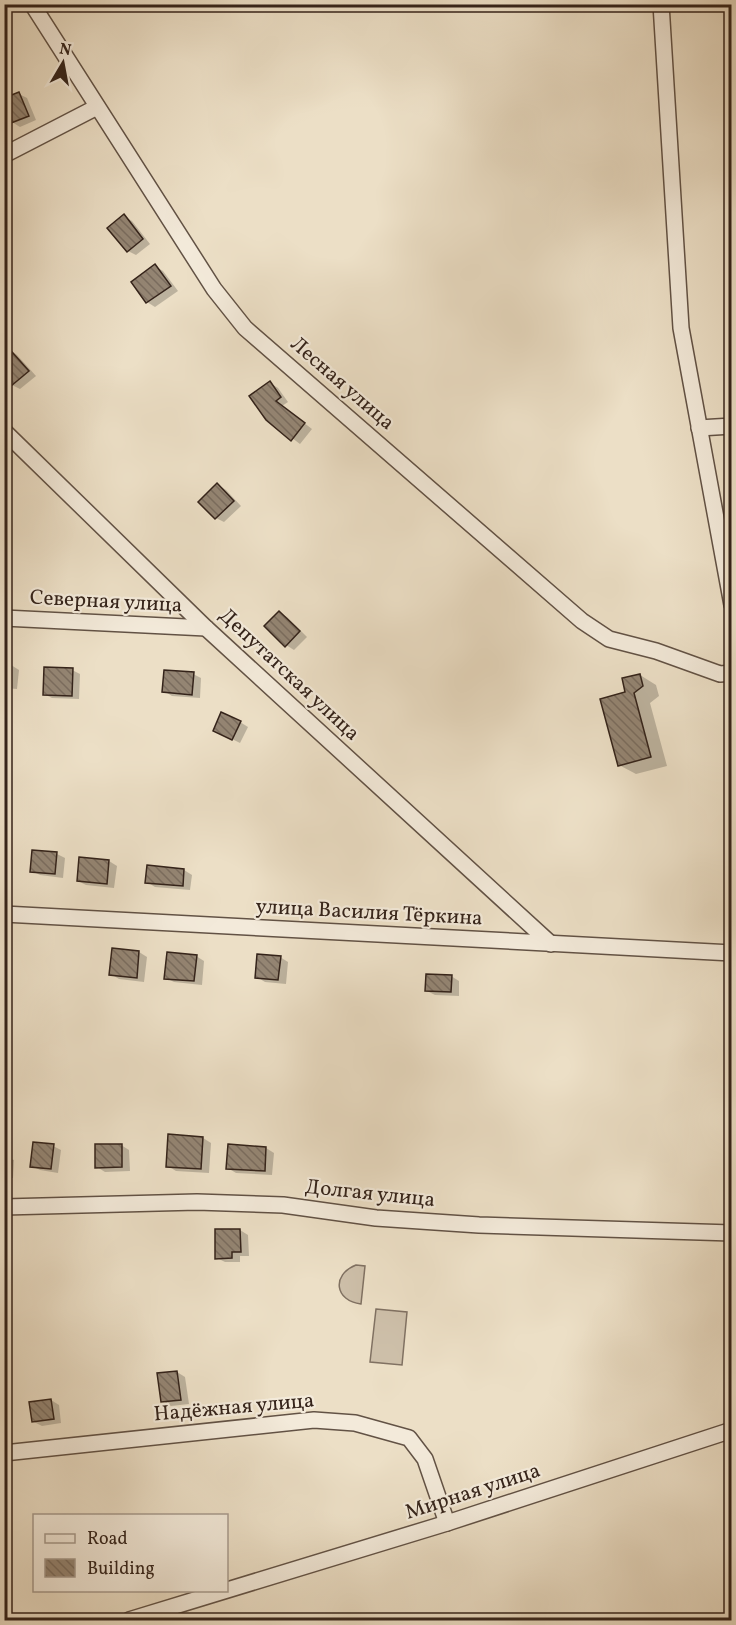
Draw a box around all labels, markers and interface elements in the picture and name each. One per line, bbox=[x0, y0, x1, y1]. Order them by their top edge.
north arrow bbox=[33, 33, 93, 93]
text: N bbox=[58, 38, 73, 62]
street label: Лесная улица bbox=[284, 330, 400, 438]
street label: Северная улица bbox=[29, 584, 183, 620]
street label: Депутатская улица bbox=[212, 602, 366, 748]
street label: улица Василия Тёркина bbox=[255, 893, 483, 933]
street label: Долгая улица bbox=[304, 1173, 436, 1215]
street label: Надёжная улица bbox=[153, 1387, 315, 1429]
street label: Мирная улица bbox=[402, 1456, 544, 1528]
legend bbox=[33, 1514, 228, 1592]
text: Road bbox=[87, 1527, 128, 1552]
text: Building bbox=[87, 1557, 155, 1582]

